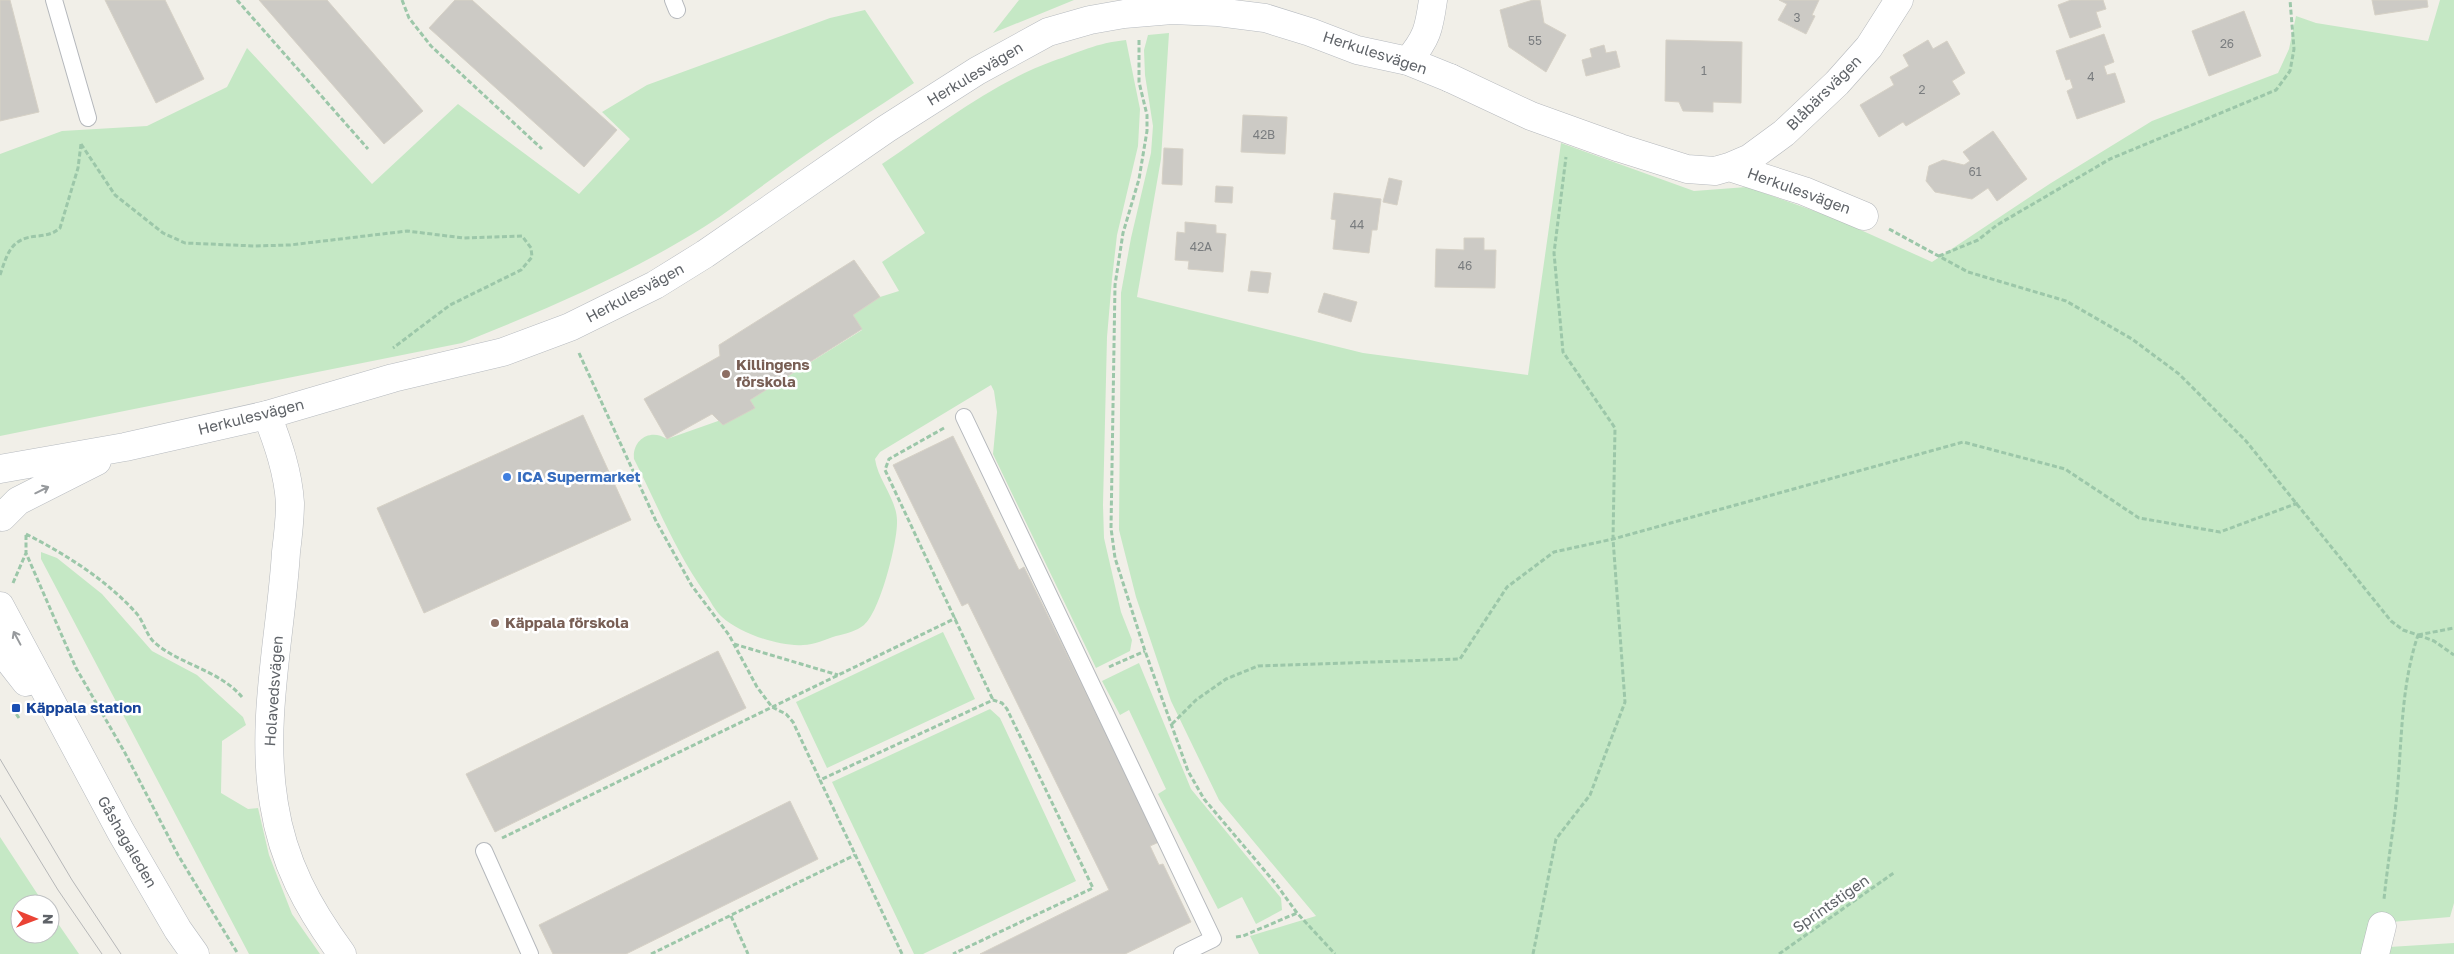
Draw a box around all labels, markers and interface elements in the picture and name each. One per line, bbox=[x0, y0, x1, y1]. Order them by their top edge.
house number: 3 bbox=[1793, 10, 1801, 25]
street label: Herkulesvägen bbox=[1321, 27, 1430, 77]
house number: 55 bbox=[1528, 33, 1542, 48]
house number: 26 bbox=[2220, 36, 2234, 51]
street label: Herkulesvägen bbox=[923, 37, 1026, 109]
street label: Blåbärsvägen bbox=[1782, 51, 1865, 134]
house number: 1 bbox=[1701, 63, 1707, 78]
house number: 4 bbox=[2087, 69, 2095, 84]
house number: 2 bbox=[1919, 82, 1926, 97]
house number: 42B bbox=[1253, 127, 1275, 142]
street label: Herkulesvägen bbox=[1745, 163, 1853, 217]
house number: 61 bbox=[1968, 164, 1982, 179]
house number: 44 bbox=[1350, 217, 1364, 232]
house number: 42A bbox=[1190, 239, 1212, 254]
house number: 46 bbox=[1458, 258, 1472, 273]
street label: Herkulesvägen bbox=[582, 259, 687, 326]
place label: Killingens förskola bbox=[736, 355, 810, 390]
marker: Killingens förskola bbox=[720, 368, 732, 380]
street label: Herkulesvägen bbox=[196, 394, 306, 438]
place label: ICA Supermarket bbox=[517, 467, 641, 485]
marker: ICA Supermarket bbox=[501, 471, 513, 483]
one-way arrow bbox=[34, 485, 49, 494]
place label: Käppala förskola bbox=[505, 613, 629, 631]
marker: Käppala förskola bbox=[489, 617, 501, 629]
one-way arrow bbox=[12, 631, 21, 646]
street label: Holavedsvägen bbox=[260, 635, 286, 747]
place label: Käppala station bbox=[26, 698, 141, 716]
marker: Käppala station bbox=[10, 702, 22, 714]
street label: Gåshagaleden bbox=[94, 792, 161, 891]
street label: Sprintstigen bbox=[1789, 870, 1872, 936]
north arrow bbox=[10, 894, 60, 944]
text: N bbox=[40, 914, 57, 925]

